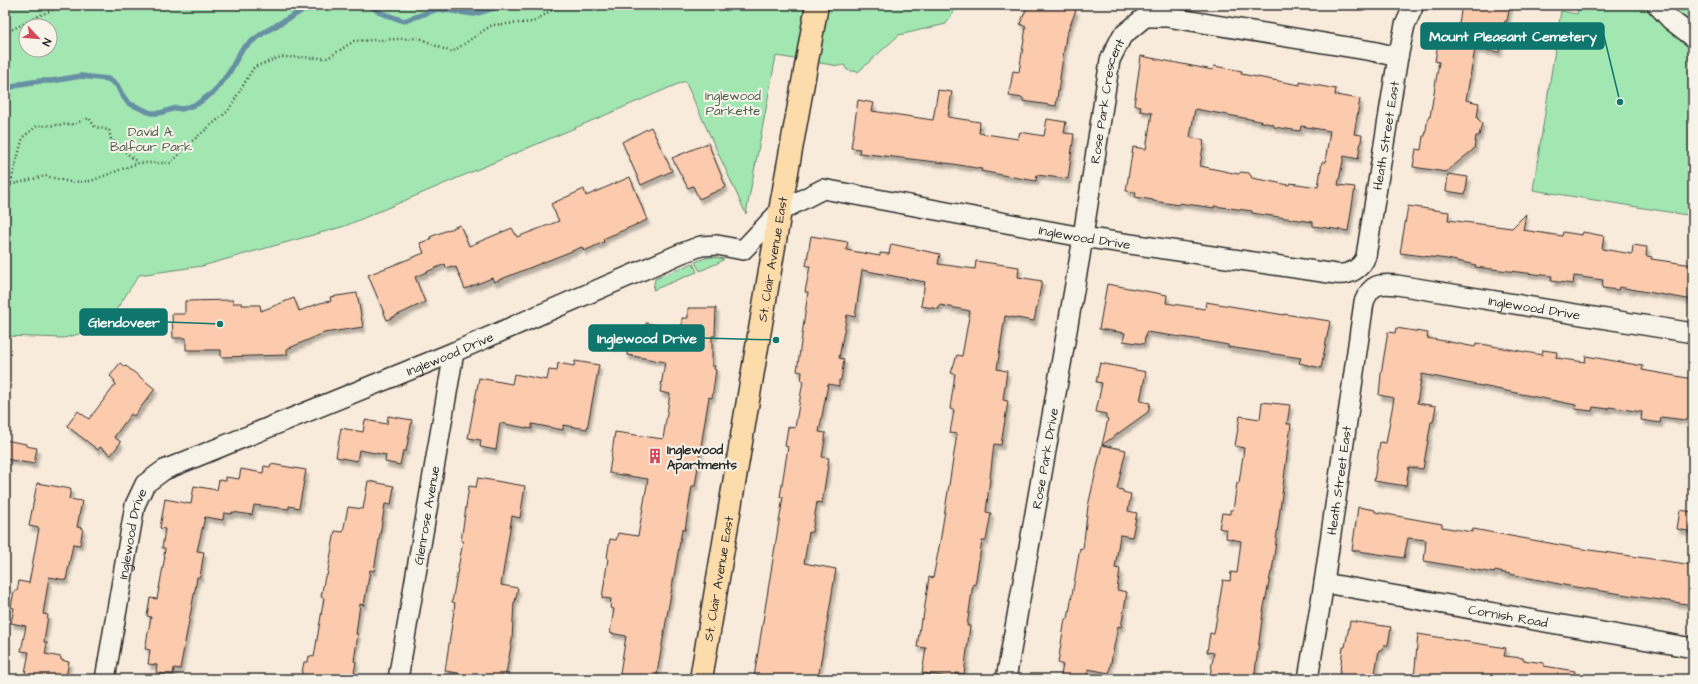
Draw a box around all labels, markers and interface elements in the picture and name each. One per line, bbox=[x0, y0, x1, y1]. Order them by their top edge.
north arrow bbox=[18, 18, 58, 58]
callout: Mount Pleasant Cemetery bbox=[1421, 23, 1604, 49]
text: Mount Pleasant Cemetery bbox=[1429, 27, 1597, 47]
street label: Rose Park Crescent bbox=[1086, 35, 1130, 165]
text: N bbox=[38, 36, 55, 49]
street label: Heath Street East bbox=[1369, 79, 1404, 191]
park label: Inglewood Parkette bbox=[705, 87, 761, 120]
park label: David A. Balfour Park bbox=[110, 123, 192, 156]
street label: St. Clair Avenue East bbox=[753, 194, 793, 323]
street label: Inglewood Drive bbox=[1037, 221, 1132, 254]
street label: Inglewood Drive bbox=[1487, 292, 1581, 325]
callout: Glendoveer bbox=[80, 309, 167, 335]
text: Glendoveer bbox=[88, 313, 160, 333]
callout: Inglewood Drive bbox=[589, 325, 704, 351]
street label: Inglewood Drive bbox=[404, 328, 496, 380]
text: Inglewood Drive bbox=[597, 329, 697, 350]
street label: Rose Park Drive bbox=[1028, 407, 1063, 510]
street label: Heath Street East bbox=[1323, 424, 1356, 536]
place label: Inglewood Apartments bbox=[667, 441, 738, 475]
building icon: Inglewood Apartments bbox=[646, 447, 664, 465]
street label: Glenrose Avenue bbox=[410, 465, 444, 566]
street label: Inglewood Drive bbox=[114, 486, 152, 581]
street label: St. Clair Avenue East bbox=[700, 514, 738, 642]
street label: Cornish Road bbox=[1467, 601, 1549, 632]

